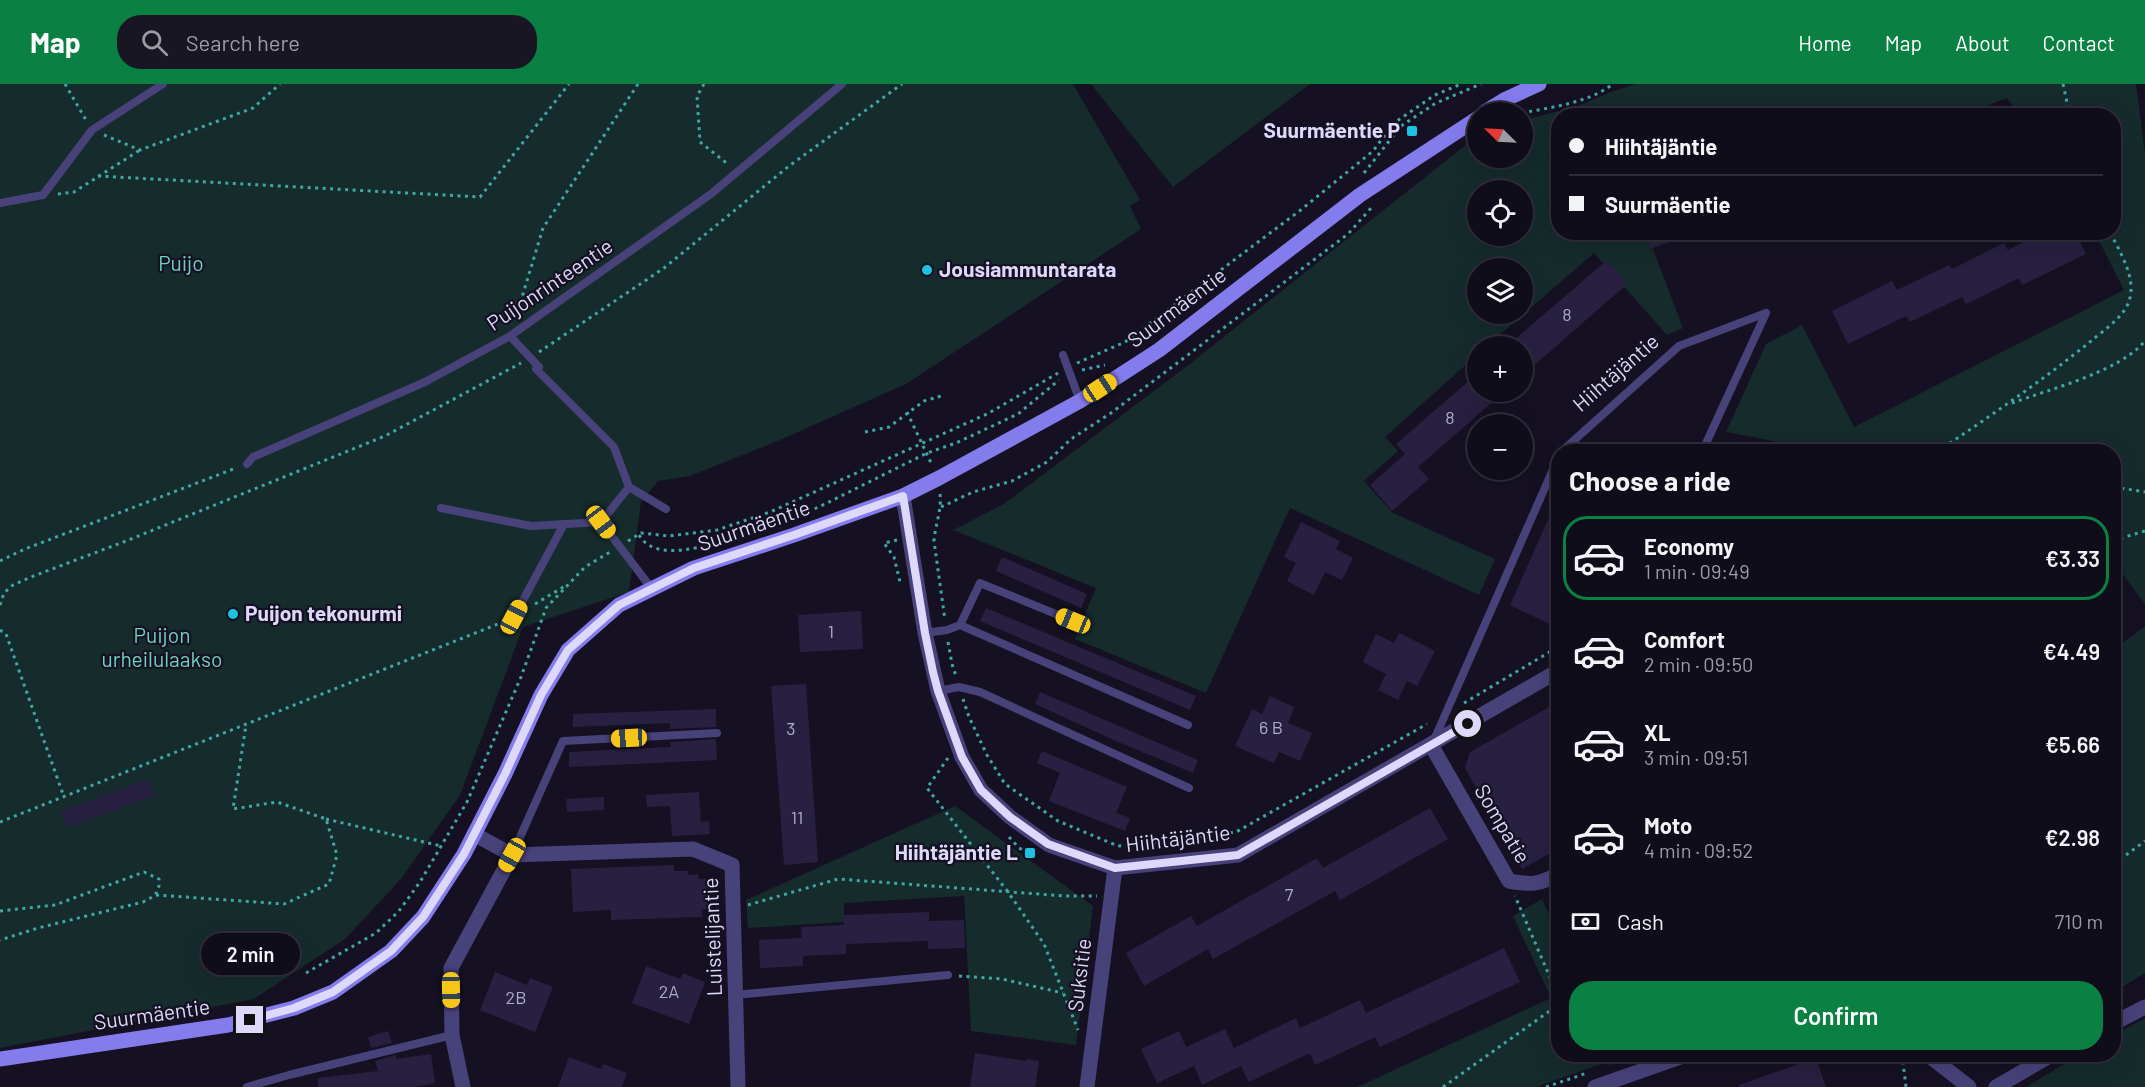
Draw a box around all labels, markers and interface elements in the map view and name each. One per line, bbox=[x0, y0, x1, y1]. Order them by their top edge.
search box bbox=[117, 15, 537, 69]
text: Map bbox=[30, 25, 81, 59]
icon: search bbox=[138, 26, 171, 59]
text: Search here bbox=[186, 29, 300, 55]
text: Home bbox=[1798, 30, 1852, 55]
text: Map bbox=[1885, 30, 1922, 55]
text: About bbox=[1955, 30, 2010, 55]
text: Contact bbox=[2043, 30, 2115, 55]
north arrow bbox=[1467, 102, 1533, 168]
map controls bbox=[1467, 102, 1533, 480]
place label: Suurmäentie P bbox=[1264, 117, 1400, 142]
marker: Suurmäentie P bbox=[1405, 124, 1419, 138]
text: Hiihtäjäntie bbox=[1605, 133, 1717, 159]
button: locate bbox=[1467, 180, 1533, 246]
text: Suurmäentie bbox=[1605, 191, 1730, 217]
street label: Puijonrinteentie bbox=[481, 232, 617, 335]
park label: Puijo bbox=[158, 250, 204, 275]
place label: Jousiammuntarata bbox=[939, 256, 1116, 281]
button: layers bbox=[1467, 258, 1533, 324]
street label: Suurmäentie bbox=[1122, 262, 1230, 352]
marker: Jousiammuntarata bbox=[920, 263, 934, 277]
house number: 8 bbox=[1562, 303, 1572, 325]
street label: Hiihtäjäntie bbox=[1567, 328, 1663, 416]
button: + bbox=[1467, 336, 1533, 402]
car bbox=[1080, 371, 1120, 405]
house number: 8 bbox=[1445, 406, 1455, 428]
button: − bbox=[1467, 414, 1533, 480]
text: Choose a ride bbox=[1569, 464, 1731, 496]
street label: Suurmäentie bbox=[694, 494, 813, 555]
car bbox=[583, 502, 619, 542]
icon: car bbox=[1572, 531, 1626, 585]
text: Economy bbox=[1644, 533, 1734, 559]
text: €3.33 bbox=[2045, 545, 2100, 571]
text: 1 min · 09:49 bbox=[1644, 559, 1750, 583]
car bbox=[498, 597, 530, 637]
place label: Puijon tekonurmi bbox=[245, 600, 402, 625]
car bbox=[1053, 606, 1093, 636]
marker: Puijon tekonurmi bbox=[226, 607, 240, 621]
house number: 1 bbox=[828, 620, 834, 642]
park label: Puijon urheilulaakso bbox=[102, 622, 222, 671]
icon: car bbox=[1572, 624, 1626, 678]
text: Comfort bbox=[1644, 626, 1725, 652]
text: €4.49 bbox=[2043, 638, 2100, 664]
text: 2 min · 09:50 bbox=[1644, 652, 1753, 676]
route start bbox=[1454, 710, 1481, 737]
house number: 6 B bbox=[1259, 716, 1283, 738]
house number: 3 bbox=[786, 717, 796, 739]
icon: car bbox=[1572, 717, 1626, 771]
text: XL bbox=[1644, 719, 1670, 745]
car bbox=[611, 728, 647, 748]
text: €5.66 bbox=[2045, 731, 2100, 757]
text: 3 min · 09:51 bbox=[1644, 745, 1748, 769]
street label: Sompatie bbox=[1470, 779, 1537, 867]
house number: 11 bbox=[791, 806, 803, 828]
icon: car bbox=[1572, 810, 1626, 864]
text: Moto bbox=[1644, 812, 1692, 838]
street label: Hiihtäjäntie bbox=[1124, 819, 1232, 856]
text: €2.98 bbox=[2045, 824, 2100, 850]
car bbox=[495, 835, 529, 875]
text: 4 min · 09:52 bbox=[1644, 838, 1753, 862]
place label: Hiihtäjäntie L bbox=[895, 839, 1018, 864]
marker: Hiihtäjäntie L bbox=[1023, 846, 1037, 860]
street label: Luistelijantie bbox=[697, 877, 726, 997]
house number: 7 bbox=[1285, 883, 1294, 905]
icon: cash bbox=[1569, 905, 1602, 938]
text: Cash bbox=[1617, 908, 1664, 934]
text: 710 m bbox=[2055, 909, 2103, 933]
callout: 2 min bbox=[200, 933, 300, 975]
street label: Suksitie bbox=[1062, 937, 1095, 1013]
text: 2 min bbox=[227, 942, 274, 966]
car bbox=[442, 972, 460, 1008]
house number: 2A bbox=[659, 980, 679, 1002]
button: Confirm bbox=[1569, 981, 2103, 1050]
house number: 2B bbox=[506, 986, 526, 1008]
street label: Suurmäentie bbox=[92, 993, 211, 1034]
route end bbox=[236, 1006, 263, 1033]

